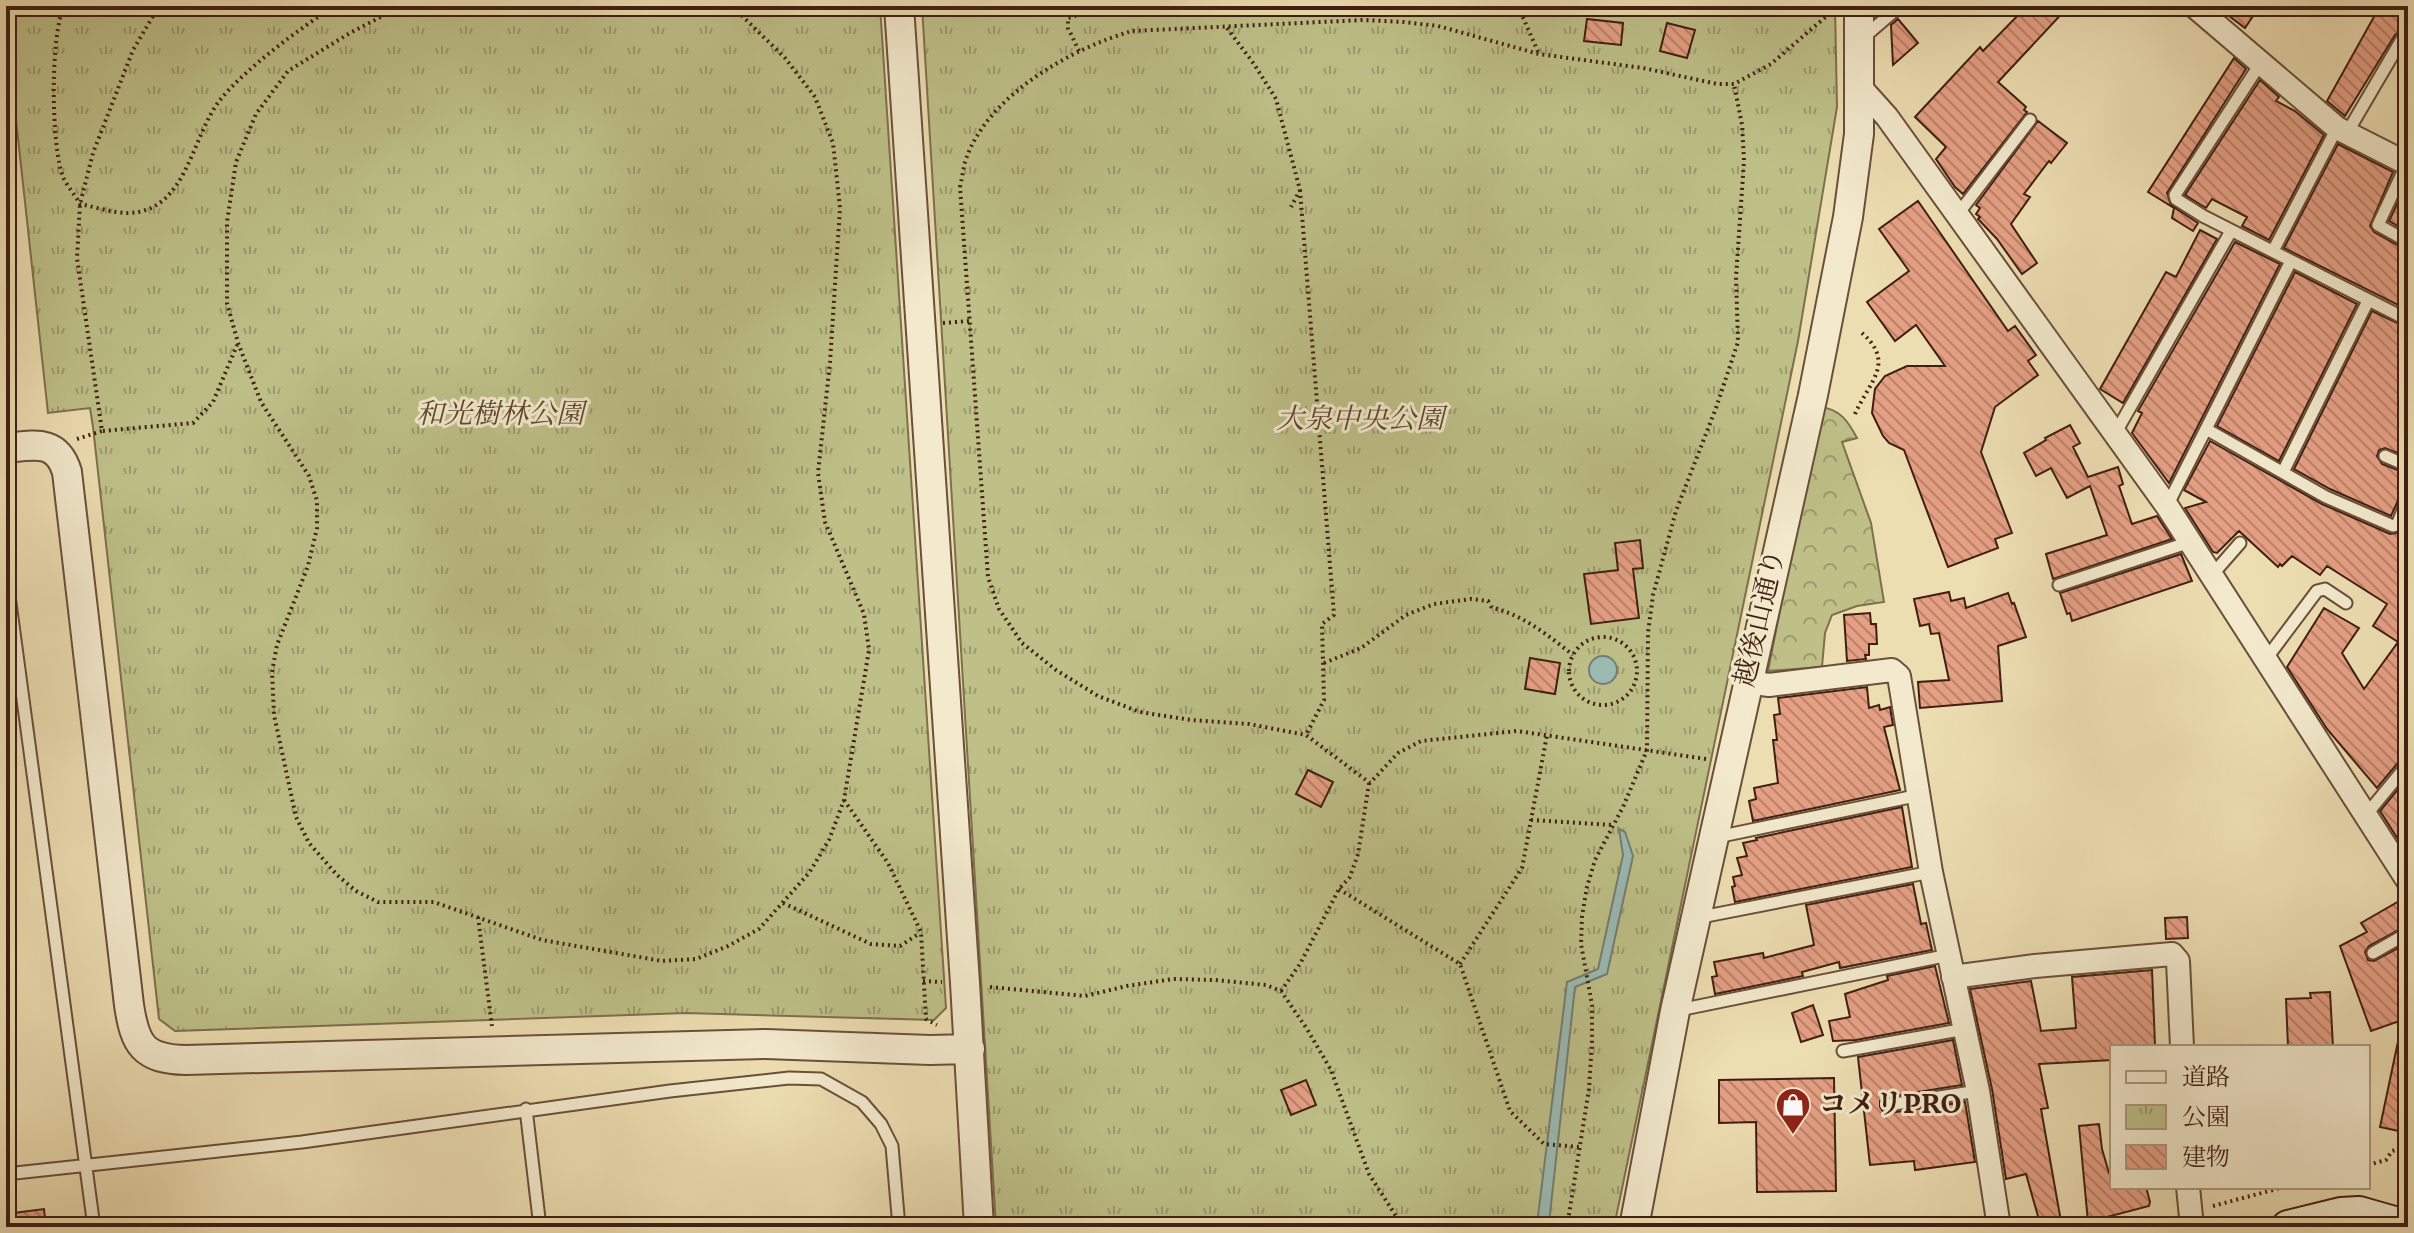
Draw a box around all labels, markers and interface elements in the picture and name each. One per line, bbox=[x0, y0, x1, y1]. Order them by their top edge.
park label: 和光樹林公園 bbox=[416, 396, 588, 435]
park label: 大泉中央公園 bbox=[1276, 401, 1448, 440]
street label: 越後山通り bbox=[1726, 545, 1796, 691]
legend bbox=[2110, 1045, 2370, 1189]
text: 道路 bbox=[2182, 1062, 2230, 1096]
shop icon: コメリPRO bbox=[1774, 1086, 1812, 1136]
place label: コメリPRO bbox=[1819, 1086, 1961, 1125]
text: 公園 bbox=[2182, 1102, 2230, 1136]
text: 建物 bbox=[2182, 1142, 2230, 1176]

